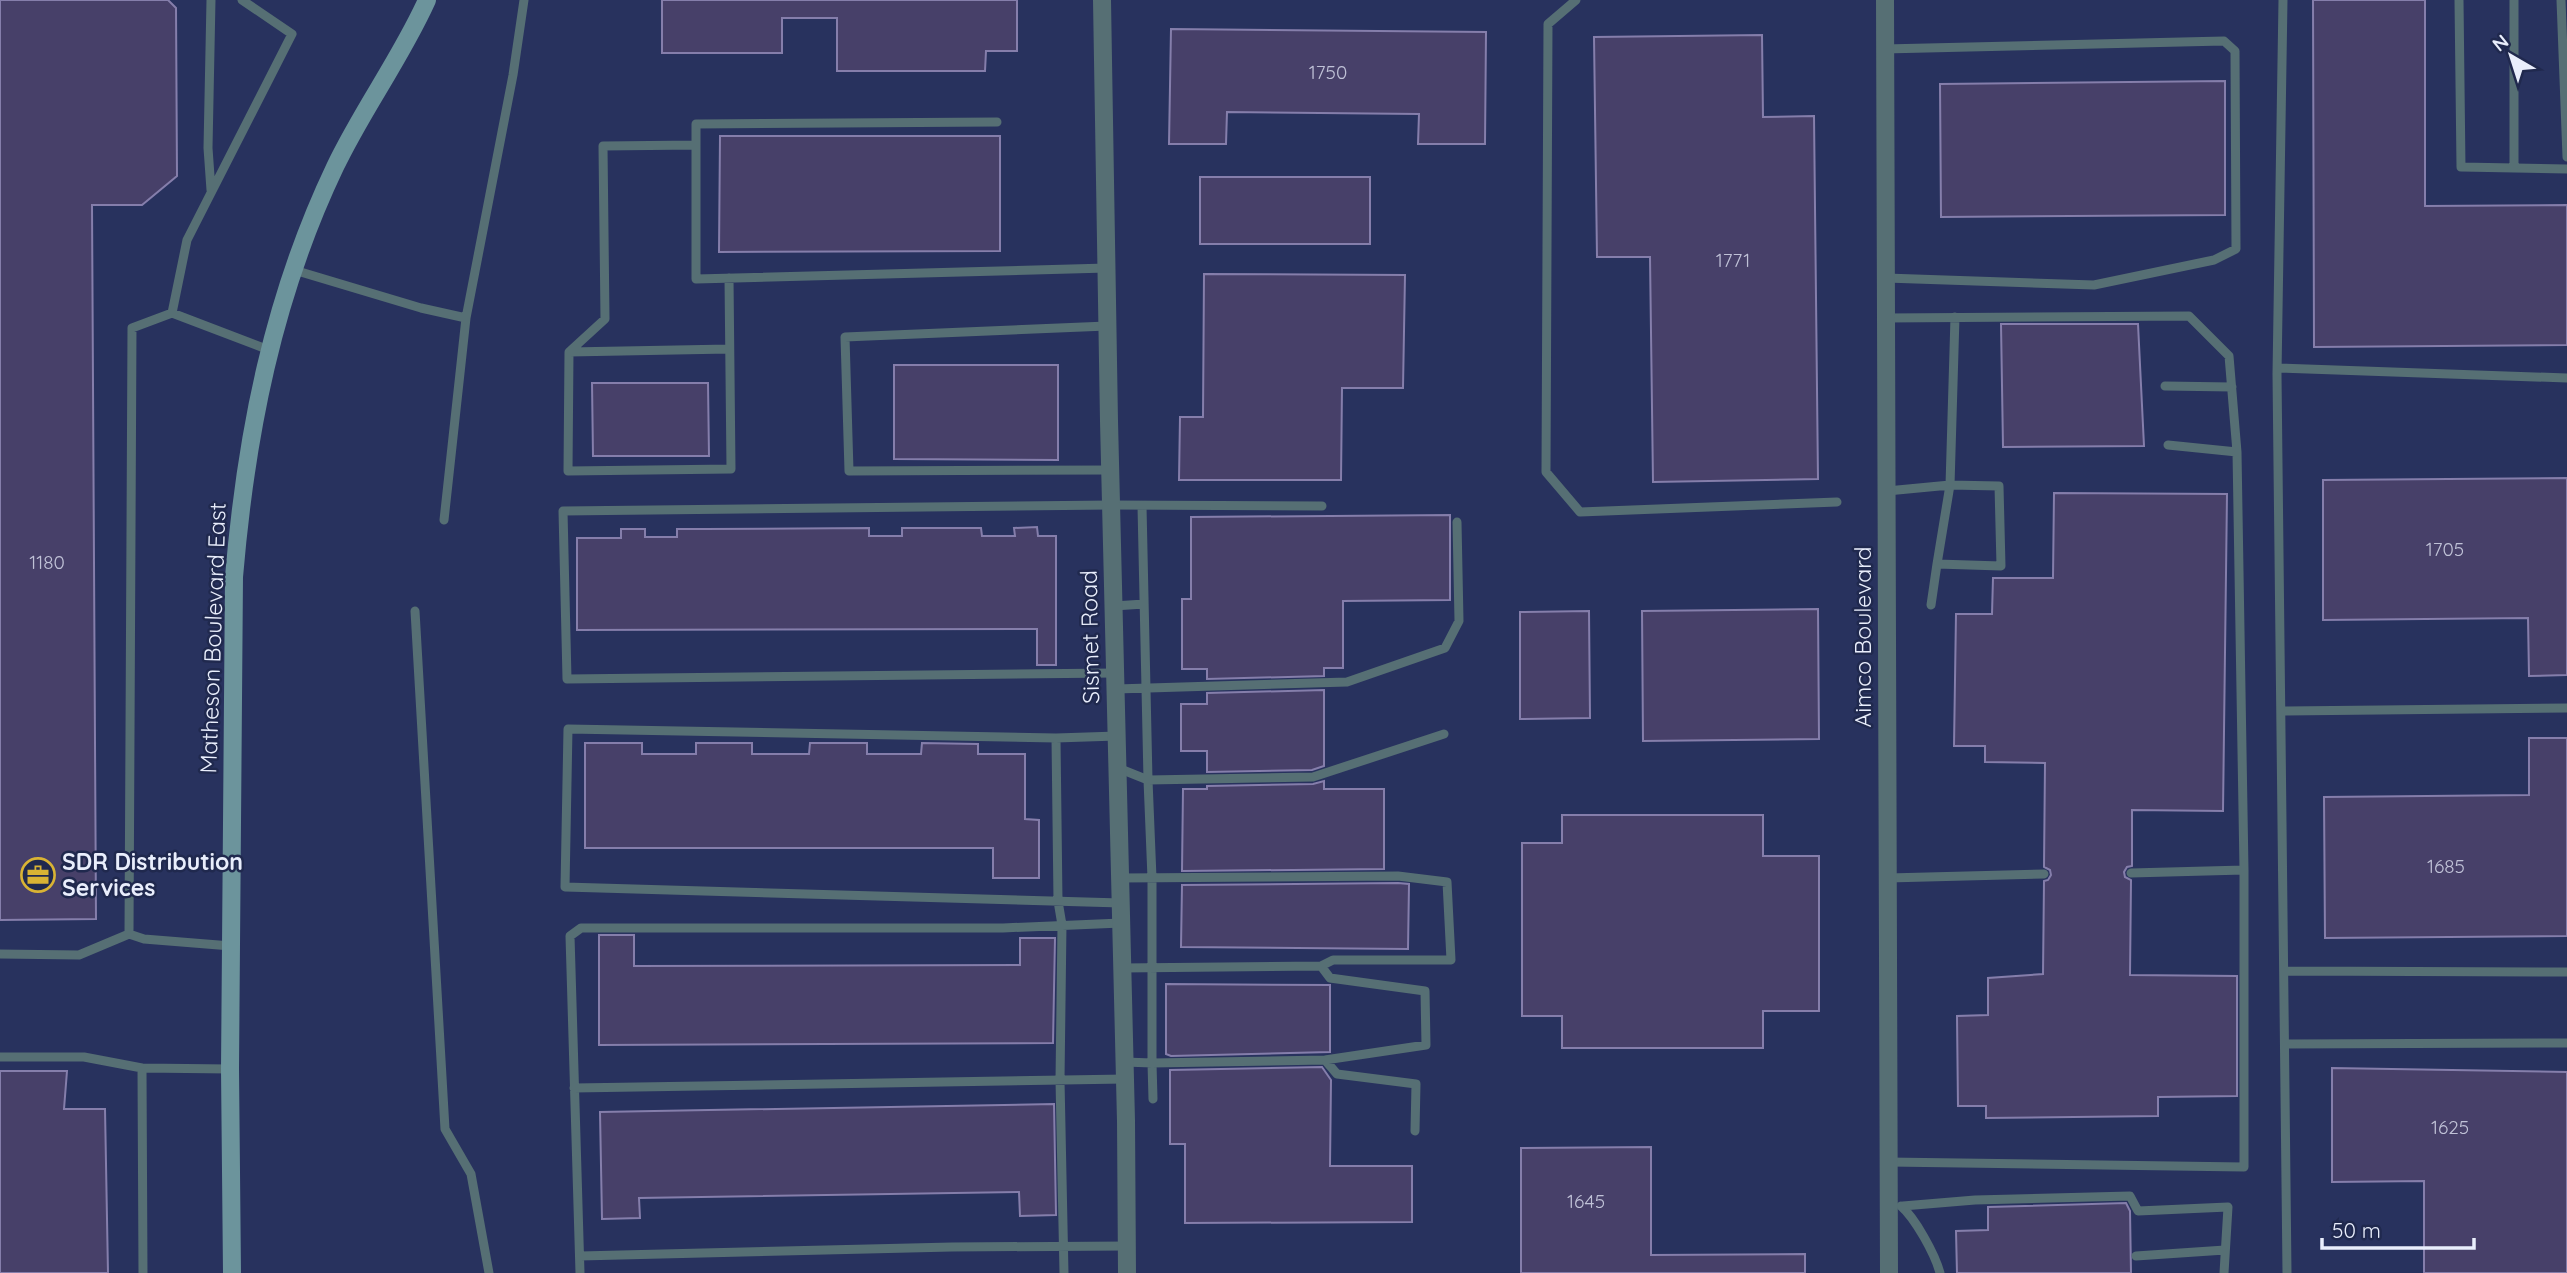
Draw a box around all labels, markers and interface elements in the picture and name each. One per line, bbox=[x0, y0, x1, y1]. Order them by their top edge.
north arrow bbox=[2476, 21, 2546, 91]
text: N bbox=[2487, 29, 2513, 57]
house number: 1750 bbox=[1309, 60, 1347, 84]
house number: 1771 bbox=[1716, 248, 1750, 272]
street label: Matheson Boulevard East bbox=[193, 502, 232, 774]
house number: 1705 bbox=[2426, 537, 2464, 561]
street label: Aimco Boulevard bbox=[1848, 546, 1877, 728]
house number: 1180 bbox=[29, 550, 65, 574]
street label: Sismet Road bbox=[1074, 570, 1105, 704]
place label: SDR Distribution Services bbox=[62, 847, 243, 902]
house number: 1685 bbox=[2427, 854, 2465, 878]
office icon: SDR Distribution Services bbox=[19, 856, 57, 894]
house number: 1625 bbox=[2431, 1115, 2469, 1139]
house number: 1645 bbox=[1567, 1189, 1605, 1213]
scale bar bbox=[2322, 1206, 2474, 1250]
text: 50 m bbox=[2332, 1217, 2381, 1243]

